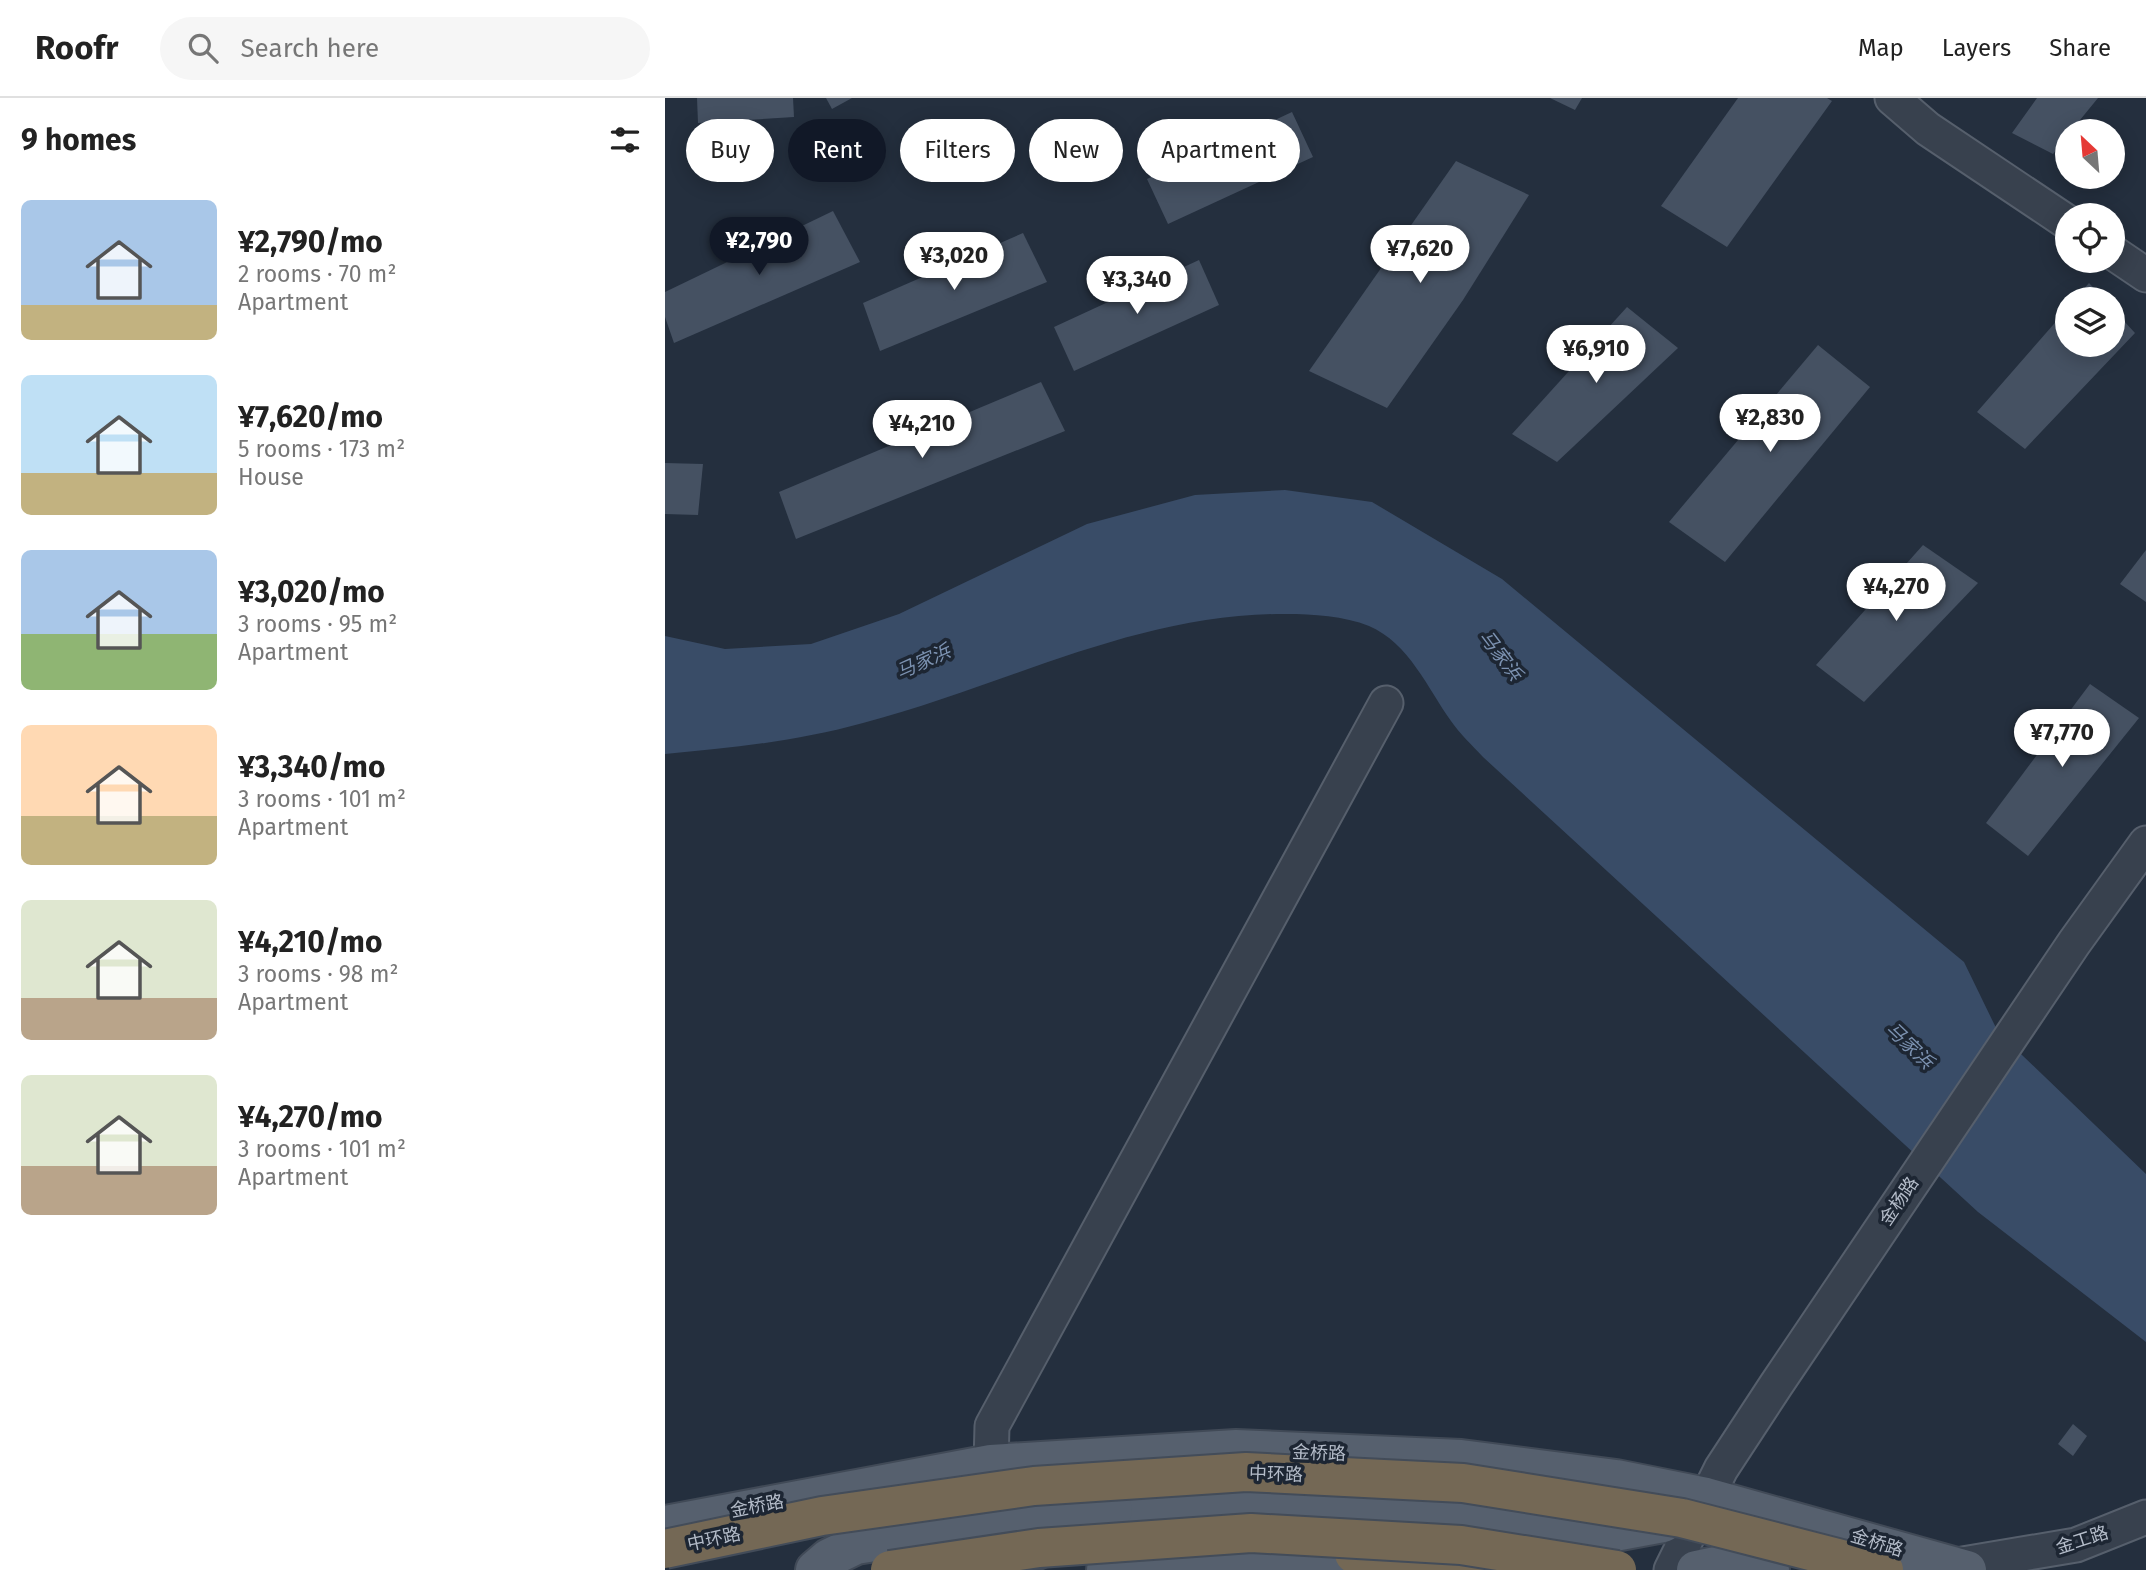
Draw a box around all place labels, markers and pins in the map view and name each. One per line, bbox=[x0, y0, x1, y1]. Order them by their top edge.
pin: ¥2,790 bbox=[702, 218, 816, 277]
pin: ¥7,620 bbox=[1363, 226, 1477, 285]
pin: ¥3,020 bbox=[897, 232, 1011, 292]
pin: ¥3,340 bbox=[1080, 256, 1194, 316]
pin: ¥6,910 bbox=[1539, 326, 1653, 385]
pin: ¥2,830 bbox=[1713, 394, 1827, 454]
pin: ¥4,210 bbox=[865, 400, 979, 460]
pin: ¥4,270 bbox=[1839, 564, 1953, 623]
pin: ¥7,770 bbox=[2005, 710, 2119, 769]

